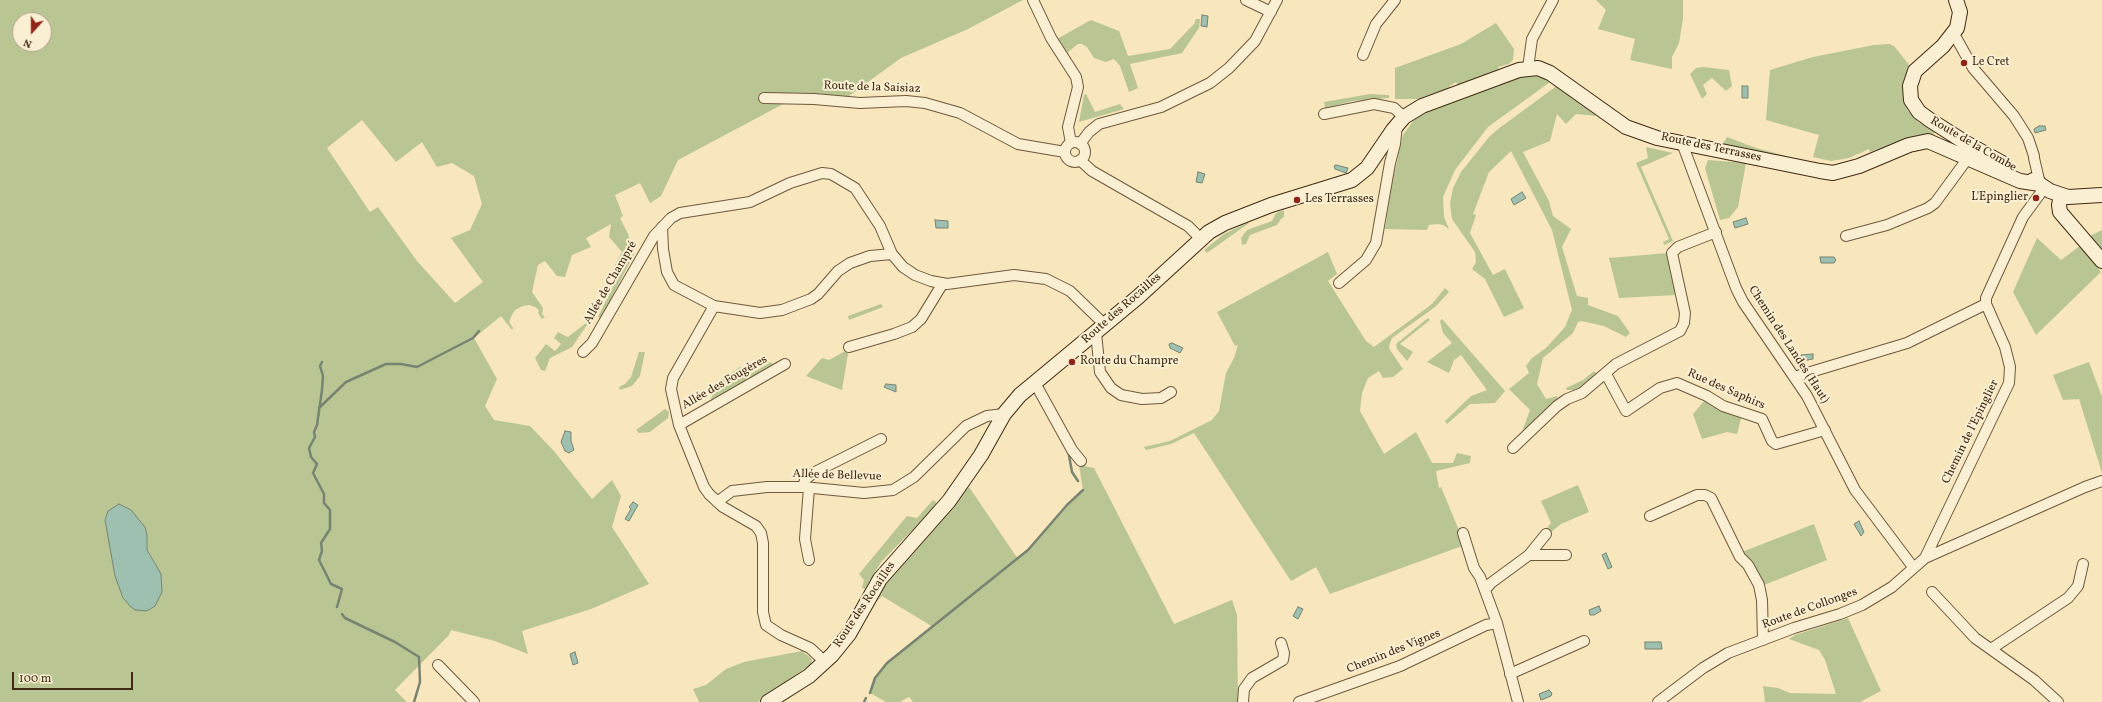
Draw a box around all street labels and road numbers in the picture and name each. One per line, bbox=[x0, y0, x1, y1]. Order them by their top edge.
street label: Route de la Saisiaz bbox=[823, 79, 921, 97]
street label: Route de la Combe bbox=[1927, 114, 2019, 176]
street label: Route des Terrasses bbox=[1659, 130, 1763, 166]
street label: Allée de Champré bbox=[581, 239, 641, 327]
street label: Route des Rocailles bbox=[1079, 271, 1165, 347]
street label: Chemin des Landes (Haut) bbox=[1745, 284, 1831, 406]
street label: Allée des Fougères bbox=[680, 353, 770, 413]
street label: Rue des Saphirs bbox=[1685, 366, 1767, 414]
street label: Chemin de l'Epinglier bbox=[1940, 378, 2002, 486]
street label: Allée de Bellevue bbox=[792, 467, 882, 485]
street label: Route des Rocailles bbox=[831, 559, 899, 651]
street label: Route de Collonges bbox=[1761, 585, 1859, 633]
street label: Chemin des Vignes bbox=[1345, 627, 1443, 677]

